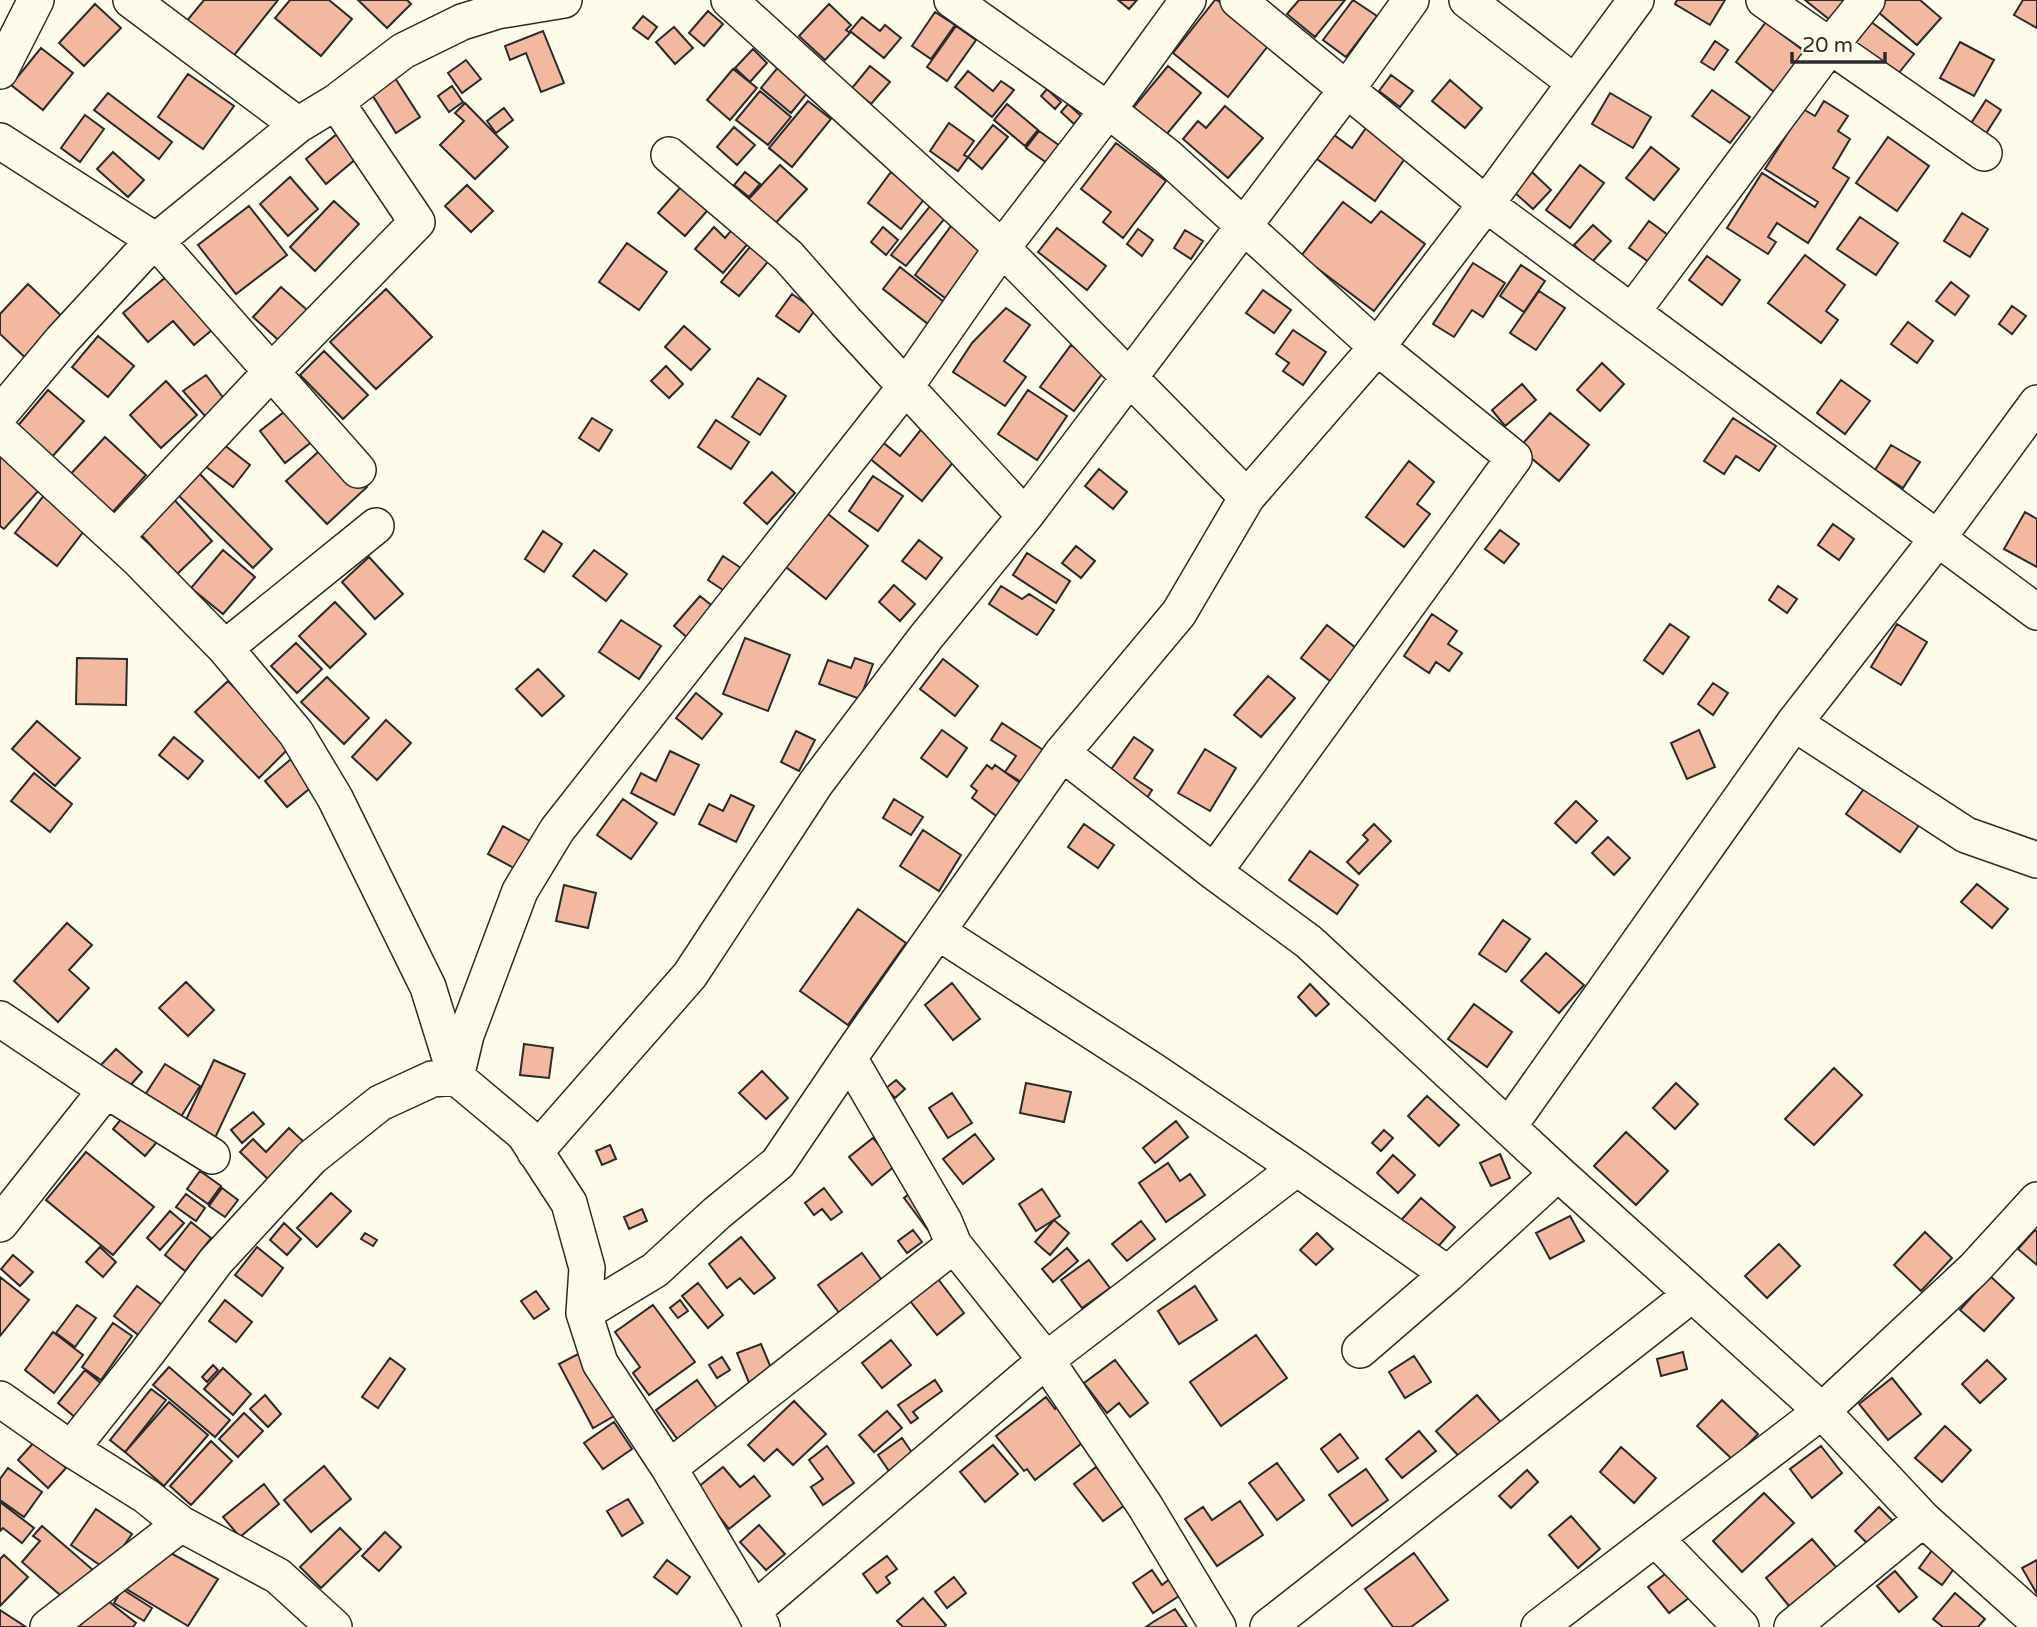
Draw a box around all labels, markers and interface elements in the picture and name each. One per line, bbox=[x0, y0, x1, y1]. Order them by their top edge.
scale bar bbox=[1792, 21, 1885, 65]
text: 20 m bbox=[1802, 33, 1853, 58]

